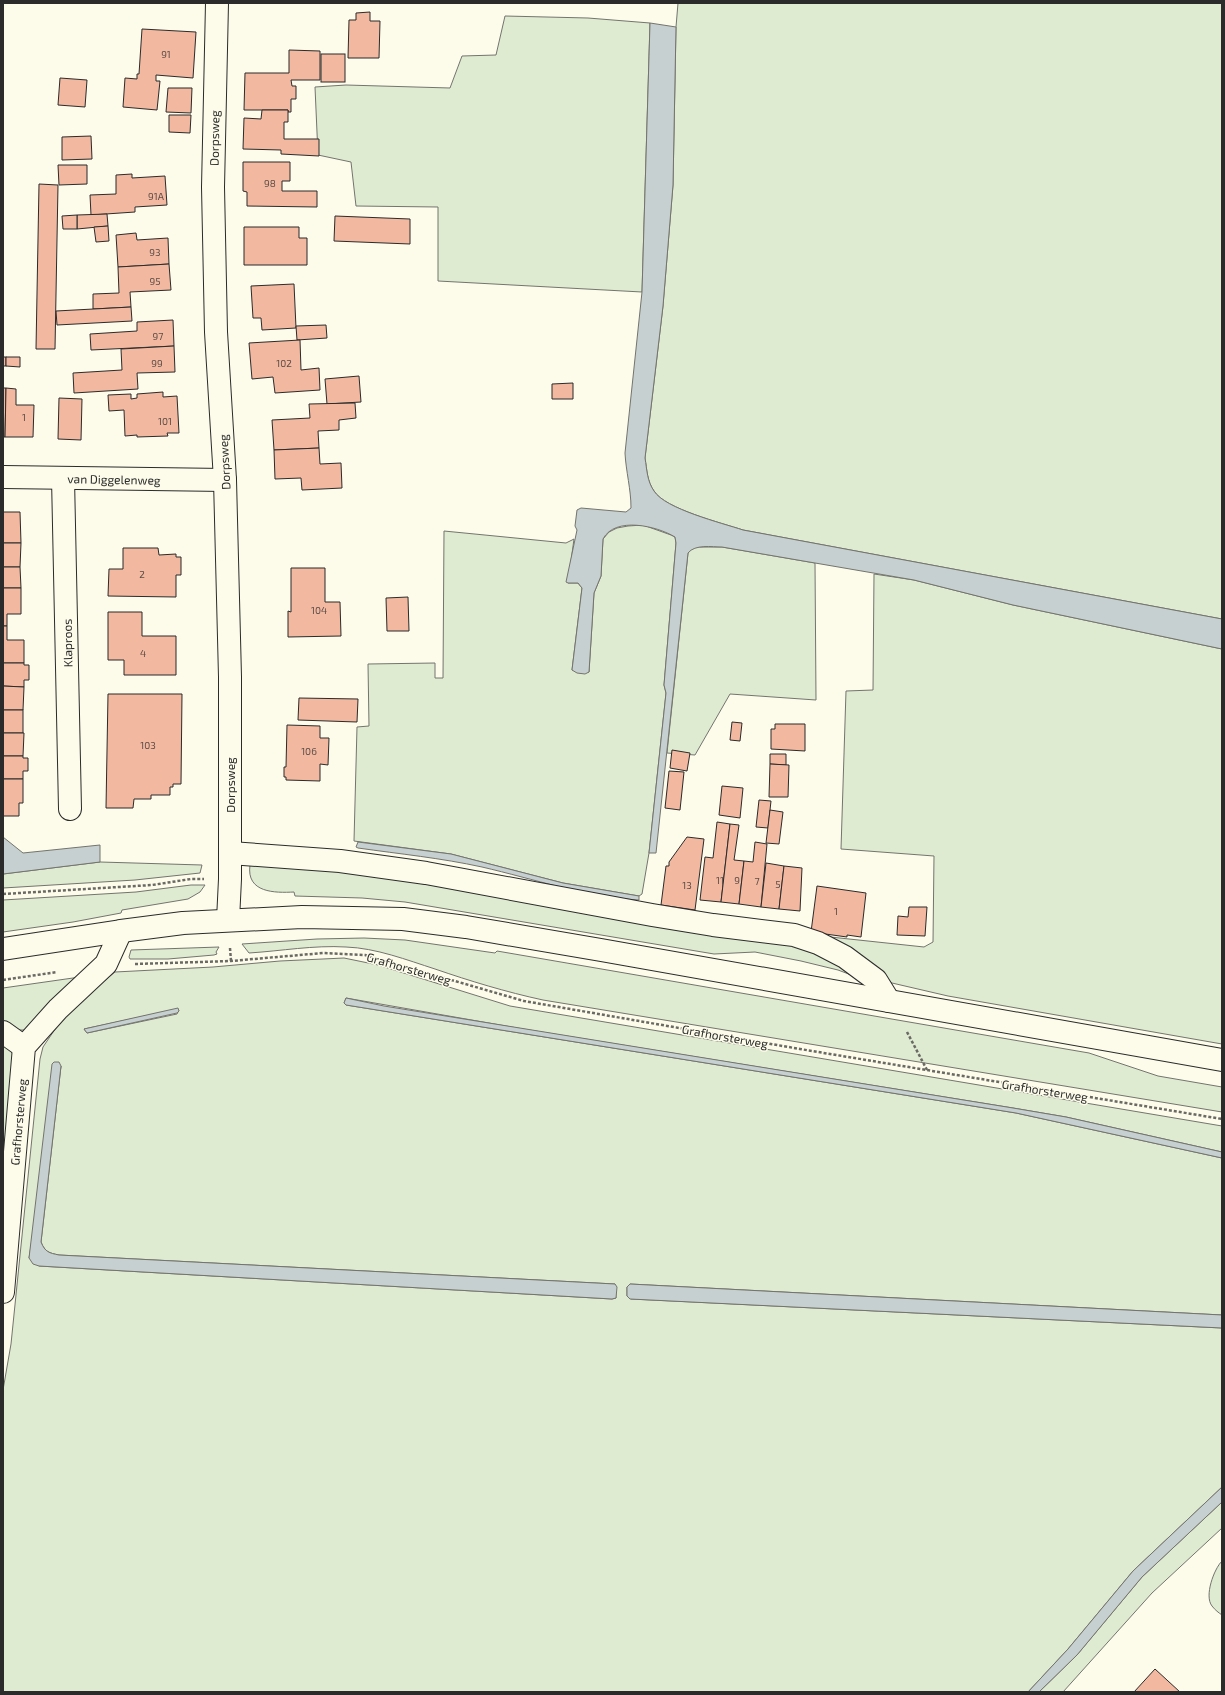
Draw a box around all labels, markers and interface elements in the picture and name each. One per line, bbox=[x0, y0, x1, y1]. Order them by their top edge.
house number: 91 bbox=[161, 48, 171, 60]
street label: Dorpsweg bbox=[207, 110, 221, 166]
house number: 98 bbox=[264, 177, 276, 189]
house number: 91A bbox=[148, 190, 165, 202]
house number: 93 bbox=[149, 246, 161, 258]
house number: 95 bbox=[149, 275, 161, 287]
house number: 97 bbox=[153, 330, 163, 342]
house number: 99 bbox=[151, 357, 163, 369]
house number: 102 bbox=[276, 357, 292, 369]
house number: 1 bbox=[22, 411, 26, 423]
house number: 101 bbox=[158, 415, 172, 427]
street label: Dorpsweg bbox=[216, 434, 232, 490]
street label: van Diggelenweg bbox=[67, 471, 161, 487]
house number: 2 bbox=[139, 568, 145, 580]
house number: 104 bbox=[311, 604, 327, 616]
street label: Klaproos bbox=[60, 619, 74, 667]
house number: 4 bbox=[140, 647, 146, 659]
house number: 103 bbox=[140, 739, 156, 751]
house number: 106 bbox=[301, 745, 317, 757]
street label: Dorpsweg bbox=[223, 757, 237, 813]
house number: 11 bbox=[716, 874, 724, 886]
house number: 9 bbox=[734, 874, 740, 886]
house number: 7 bbox=[754, 875, 760, 887]
house number: 5 bbox=[775, 878, 781, 890]
house number: 13 bbox=[682, 879, 692, 891]
house number: 1 bbox=[834, 905, 838, 917]
street label: Grafhorsterweg bbox=[365, 949, 453, 987]
street label: Grafhorsterweg bbox=[681, 1022, 769, 1051]
street label: Grafhorsterweg bbox=[1001, 1076, 1089, 1104]
street label: Grafhorsterweg bbox=[7, 1078, 29, 1166]

